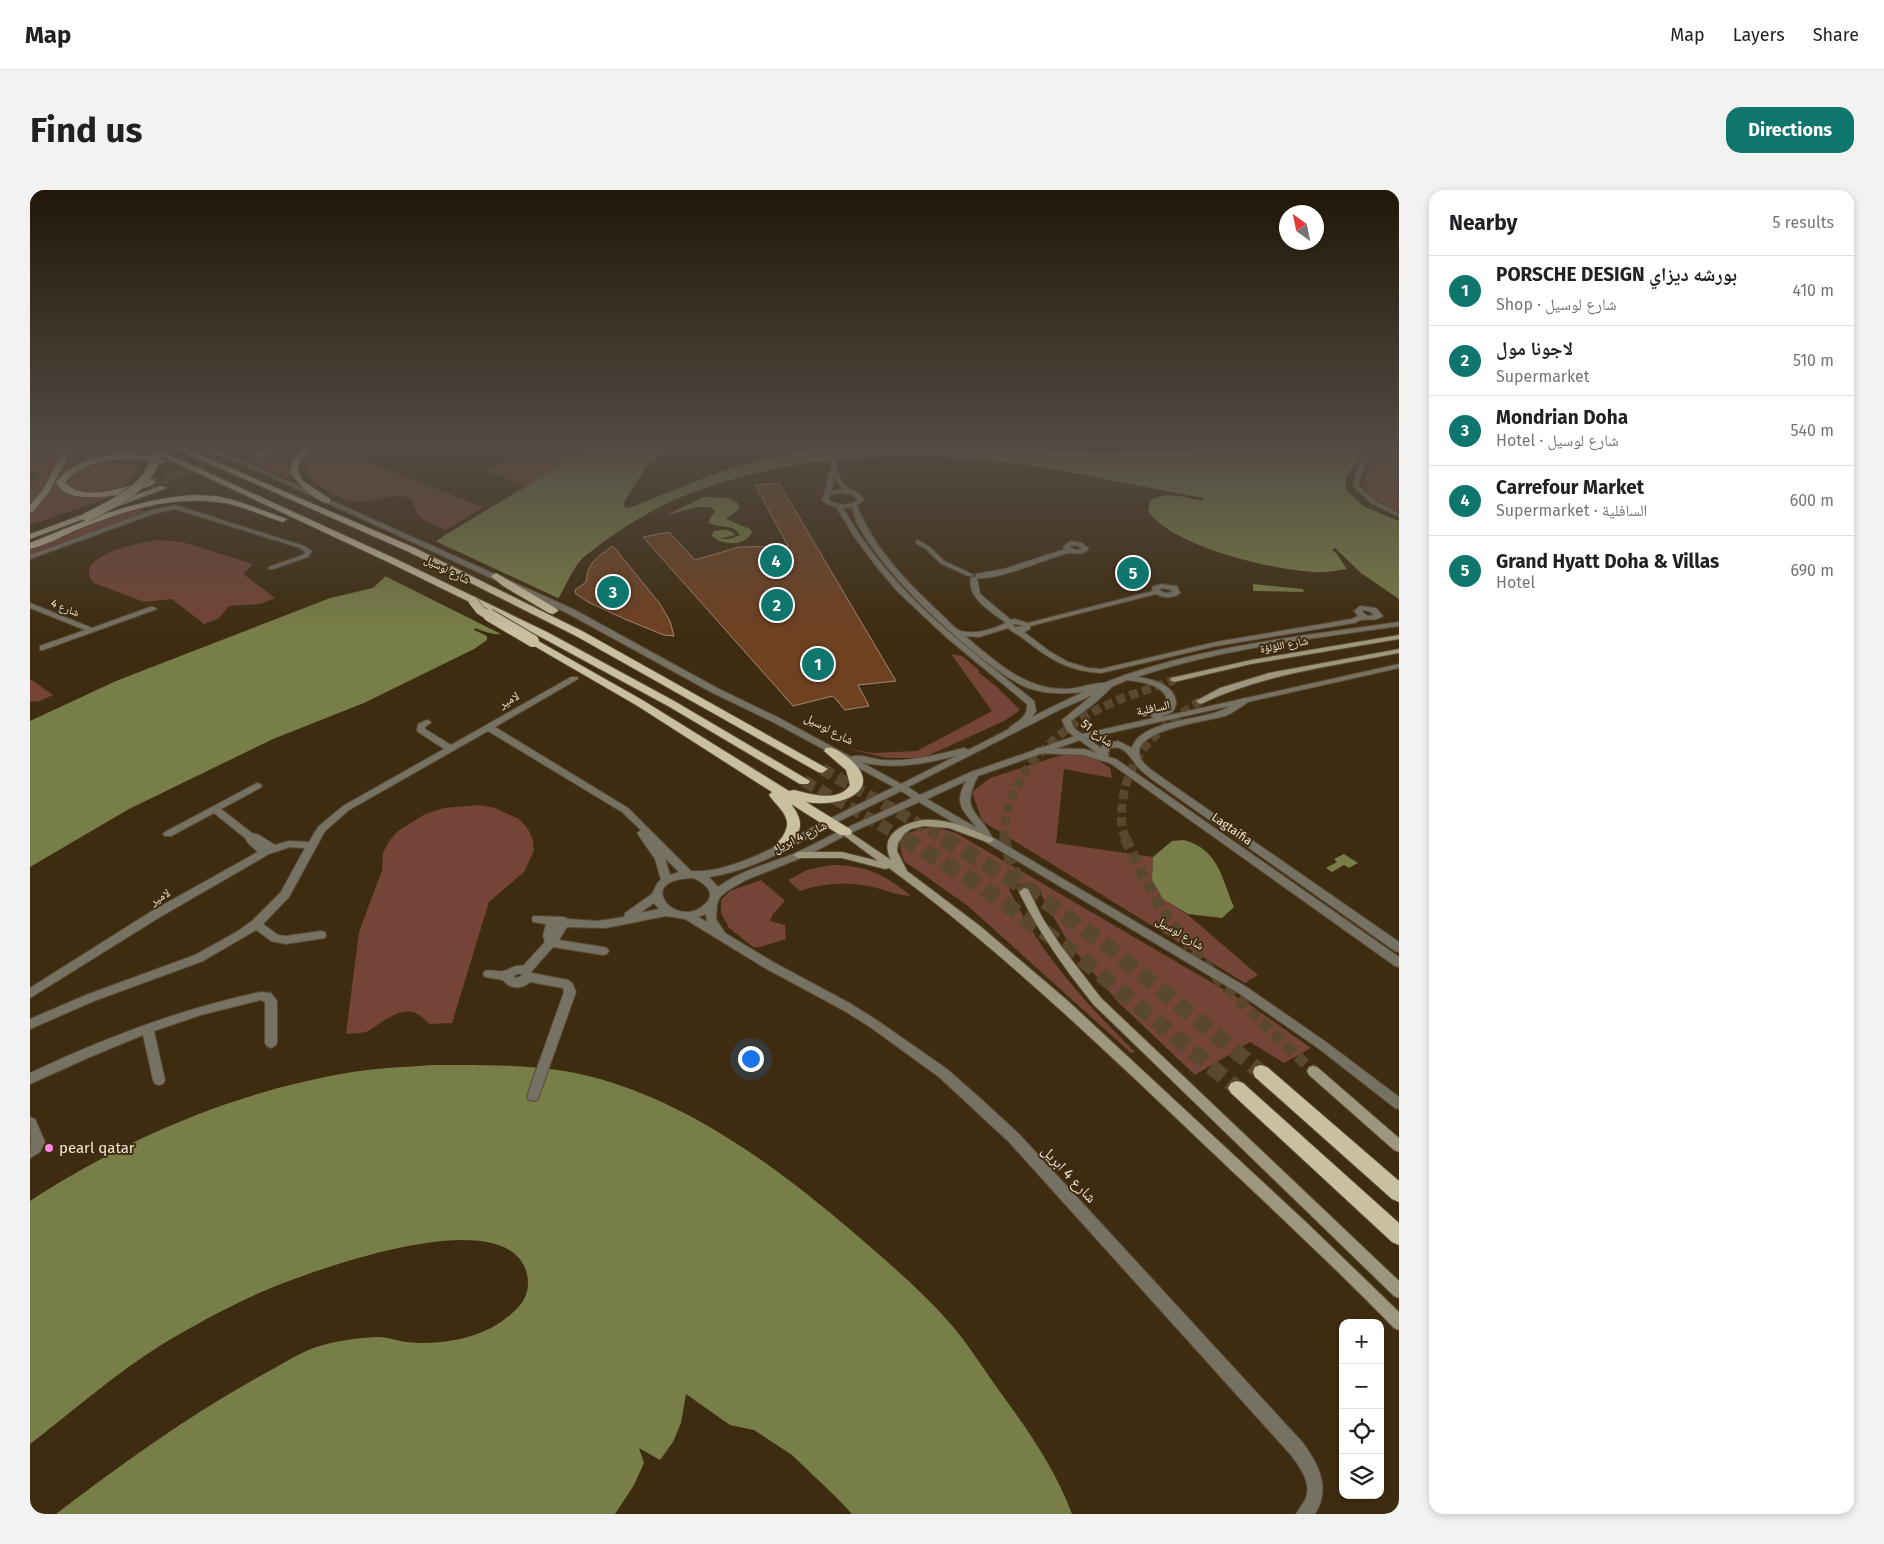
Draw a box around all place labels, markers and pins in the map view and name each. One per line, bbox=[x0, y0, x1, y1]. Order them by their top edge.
pin: 4 bbox=[760, 542, 792, 580]
pin: 5 bbox=[1117, 554, 1149, 592]
pin: 3 bbox=[597, 573, 629, 611]
pin: 2 bbox=[761, 586, 793, 624]
pin: 1 bbox=[802, 645, 834, 683]
place label: pearl qatar bbox=[59, 1139, 135, 1157]
marker: pearl qatar bbox=[43, 1142, 55, 1154]

